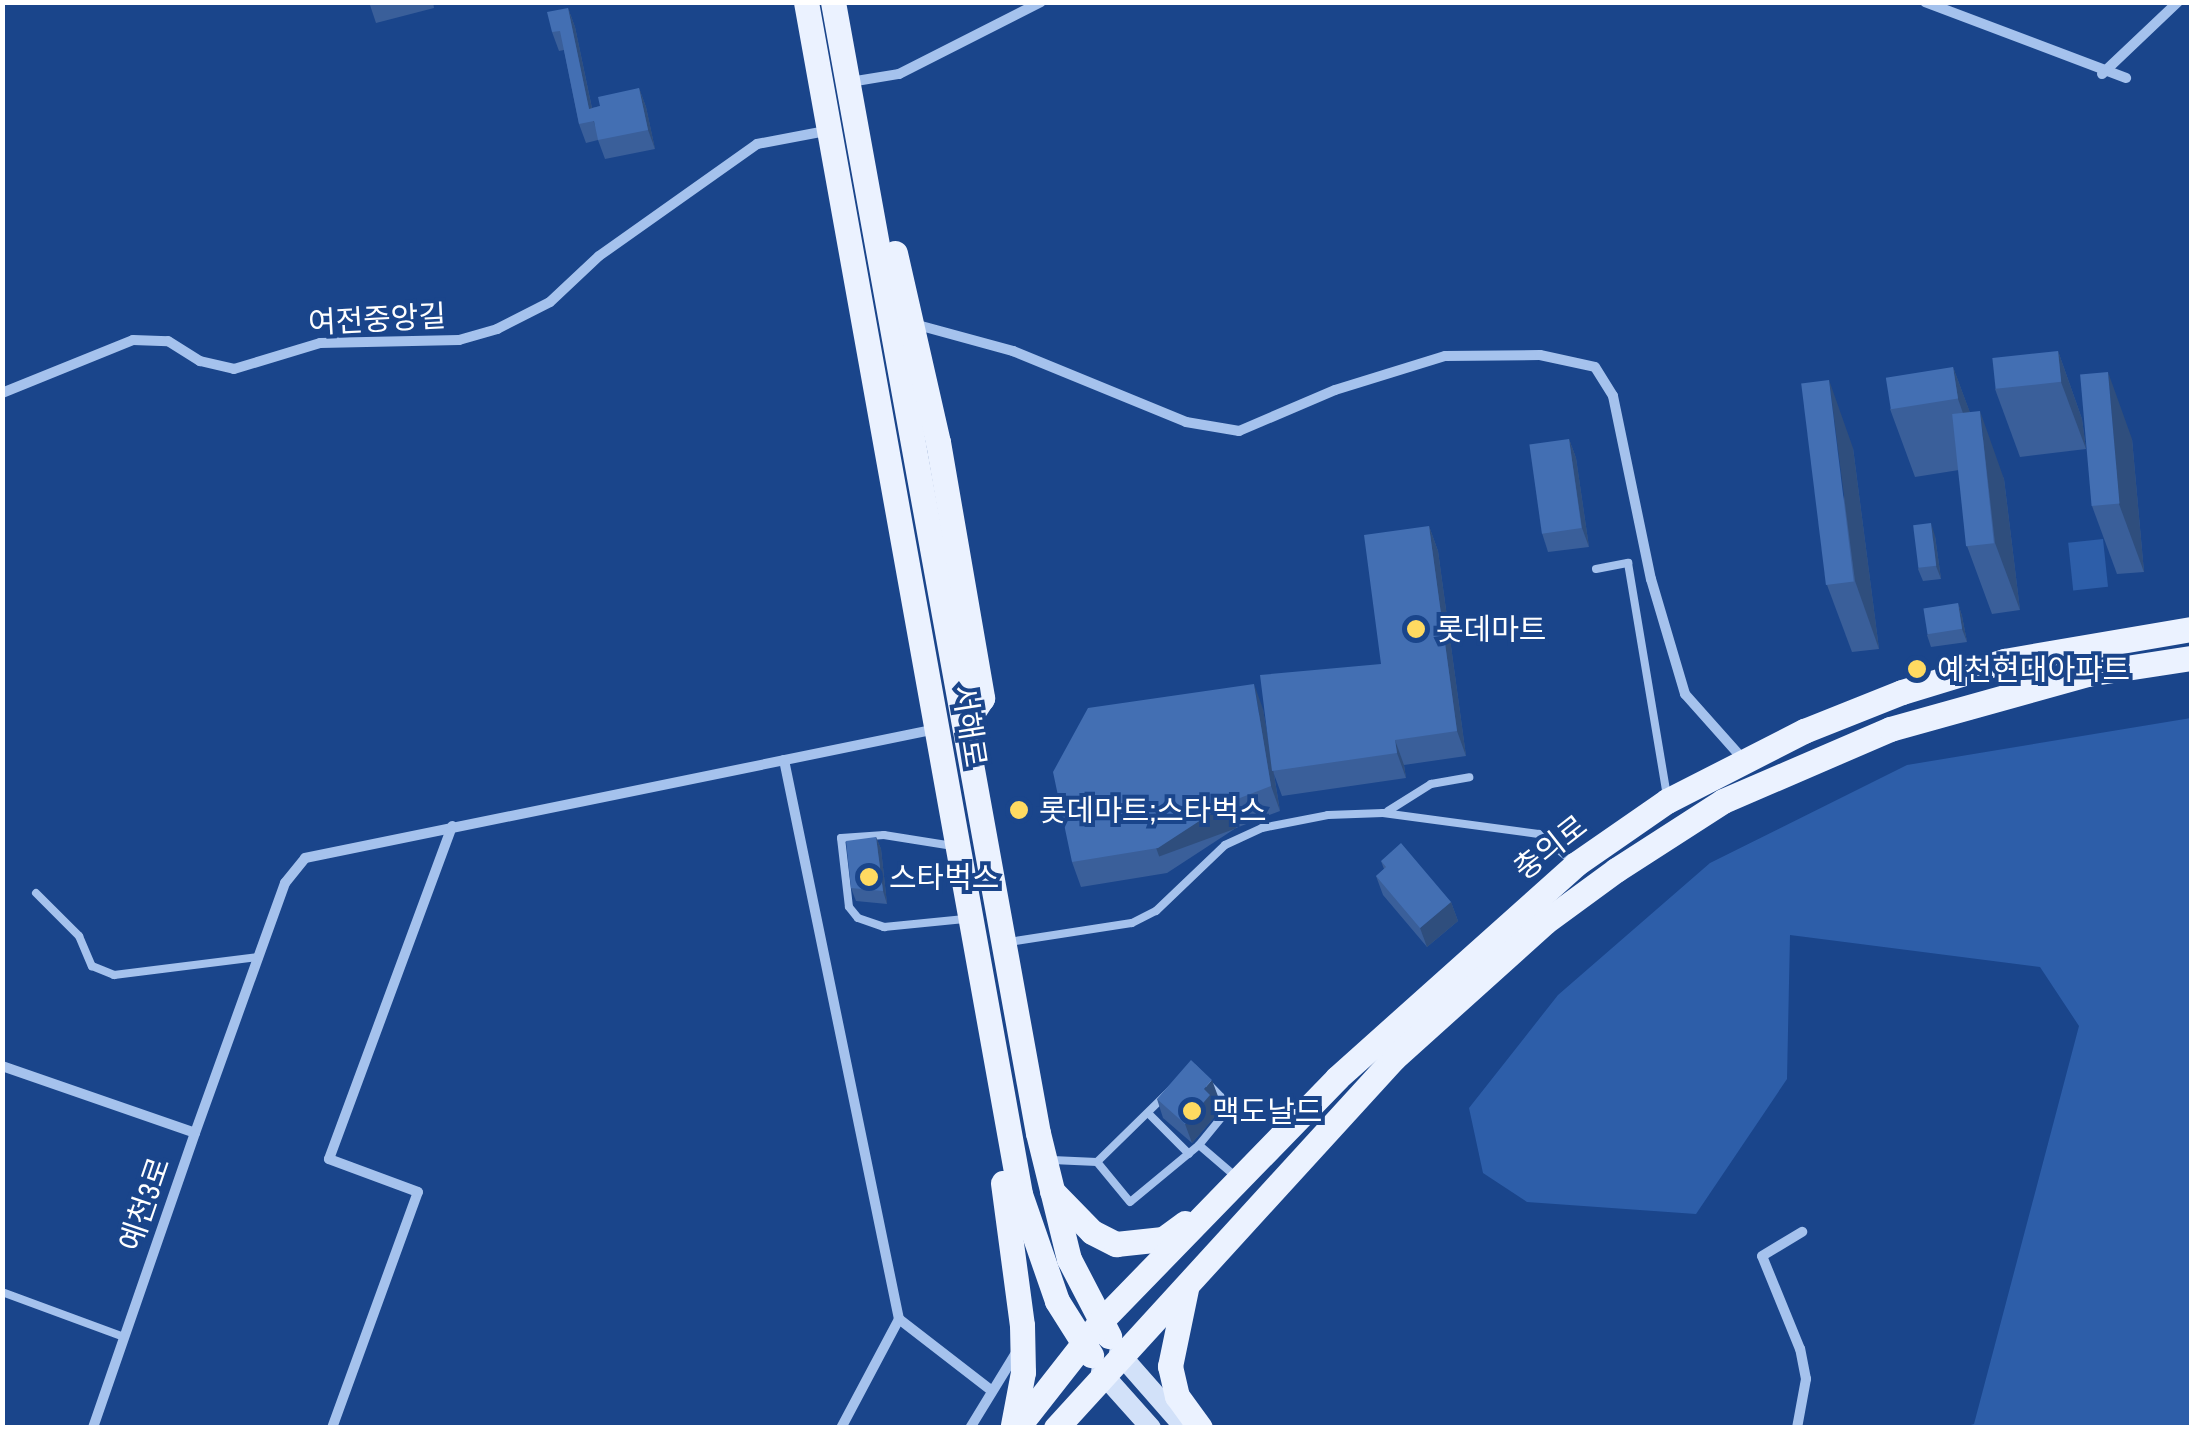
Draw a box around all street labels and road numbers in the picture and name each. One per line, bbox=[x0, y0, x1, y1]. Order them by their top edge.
street label: 여전중앙길 bbox=[307, 297, 447, 341]
street label: 서해로 bbox=[946, 682, 994, 770]
street label: 충의로 bbox=[1506, 807, 1594, 887]
street label: 예천3로 bbox=[111, 1153, 177, 1255]

